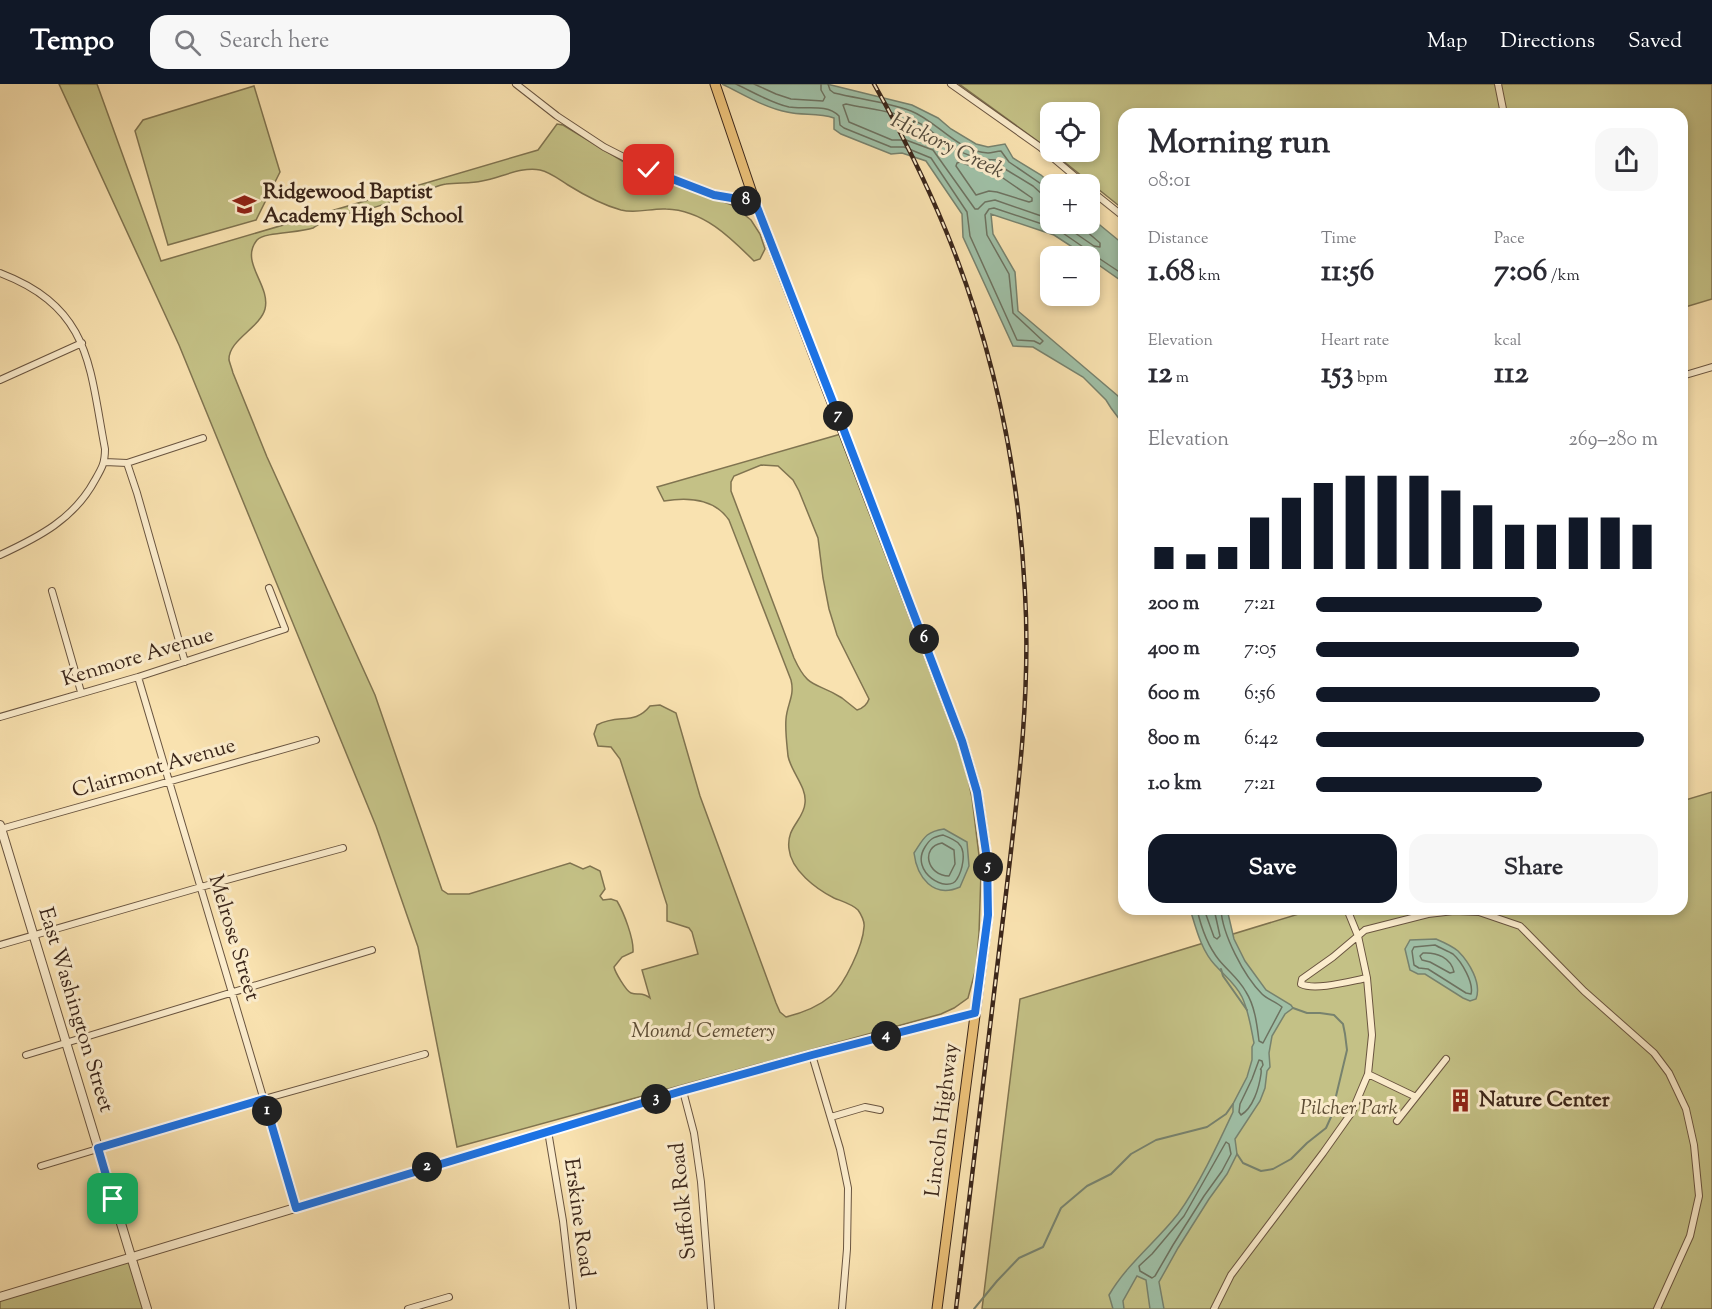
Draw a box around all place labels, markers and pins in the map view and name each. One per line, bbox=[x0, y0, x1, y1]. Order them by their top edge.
pin bbox=[623, 144, 674, 195]
place label: Ridgewood Baptist Academy High School bbox=[263, 178, 463, 232]
pin: 8 bbox=[731, 186, 761, 216]
school or university icon: Ridgewood Baptist Academy High School bbox=[232, 192, 258, 218]
pin: 7 bbox=[823, 401, 853, 431]
pin: 6 bbox=[909, 624, 939, 654]
pin: 5 bbox=[973, 852, 1003, 882]
pin: 4 bbox=[871, 1021, 901, 1051]
pin: 3 bbox=[641, 1084, 671, 1114]
place label: Nature Center bbox=[1479, 1086, 1610, 1116]
building icon: Nature Center bbox=[1448, 1088, 1474, 1114]
pin: 1 bbox=[252, 1096, 282, 1126]
pin: 2 bbox=[412, 1152, 442, 1182]
pin bbox=[87, 1173, 138, 1224]

